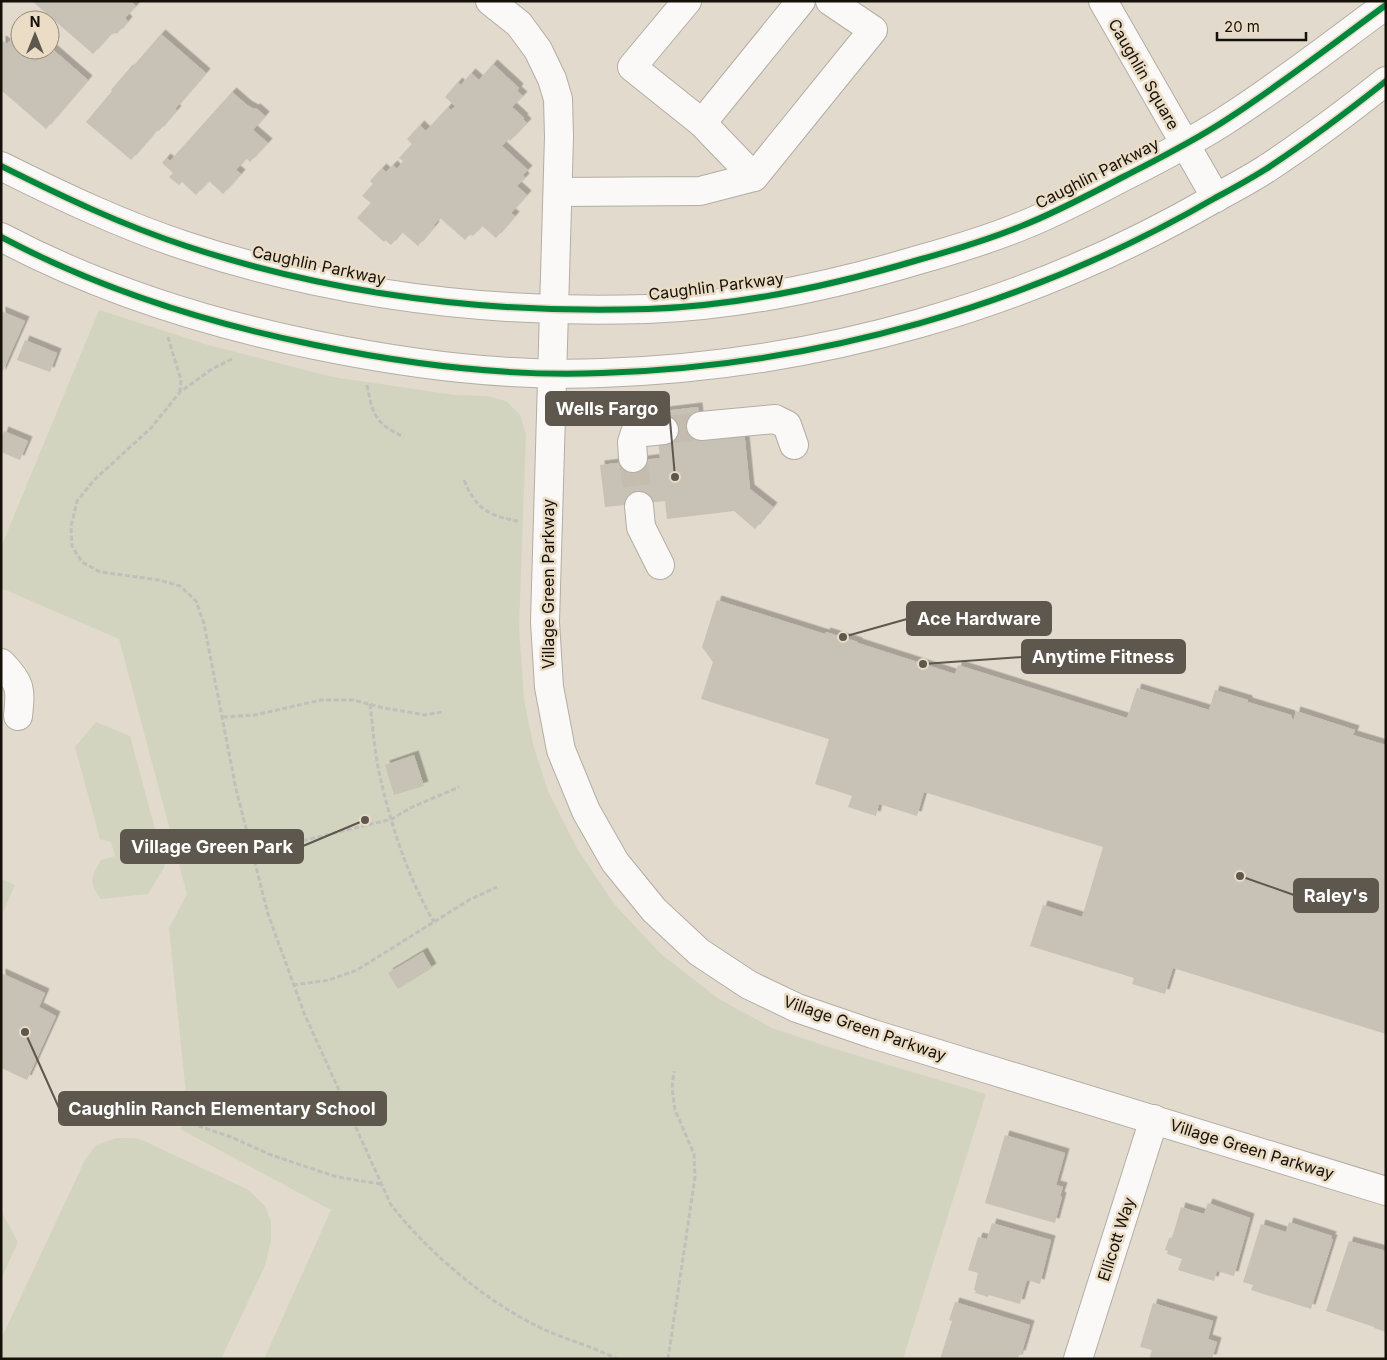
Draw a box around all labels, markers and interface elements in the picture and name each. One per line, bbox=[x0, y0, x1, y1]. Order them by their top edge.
north arrow bbox=[10, 10, 60, 60]
scale bar bbox=[1217, 10, 1306, 42]
text: N bbox=[30, 13, 40, 30]
street label: Caughlin Square bbox=[1104, 15, 1184, 133]
text: 20 m bbox=[1224, 17, 1260, 36]
street label: Caughlin Parkway bbox=[1032, 133, 1162, 213]
street label: Caughlin Parkway bbox=[250, 241, 388, 289]
street label: Caughlin Parkway bbox=[647, 268, 785, 304]
callout: Wells Fargo bbox=[546, 392, 669, 425]
text: Wells Fargo bbox=[556, 398, 658, 419]
street label: Village Green Parkway bbox=[538, 499, 558, 669]
callout: Ace Hardware bbox=[907, 602, 1051, 635]
text: Ace Hardware bbox=[917, 608, 1041, 629]
callout: Anytime Fitness bbox=[1022, 640, 1185, 673]
text: Anytime Fitness bbox=[1032, 646, 1174, 667]
callout: Village Green Park bbox=[121, 830, 303, 863]
text: Village Green Park bbox=[131, 836, 294, 857]
callout: Raley's bbox=[1294, 879, 1378, 912]
text: Raley's bbox=[1304, 885, 1368, 906]
street label: Village Green Parkway bbox=[781, 991, 949, 1065]
callout: Caughlin Ranch Elementary School bbox=[59, 1092, 386, 1125]
text: Caughlin Ranch Elementary School bbox=[68, 1098, 376, 1119]
street label: Village Green Parkway bbox=[1167, 1114, 1337, 1184]
street label: Ellicott Way bbox=[1093, 1194, 1139, 1284]

